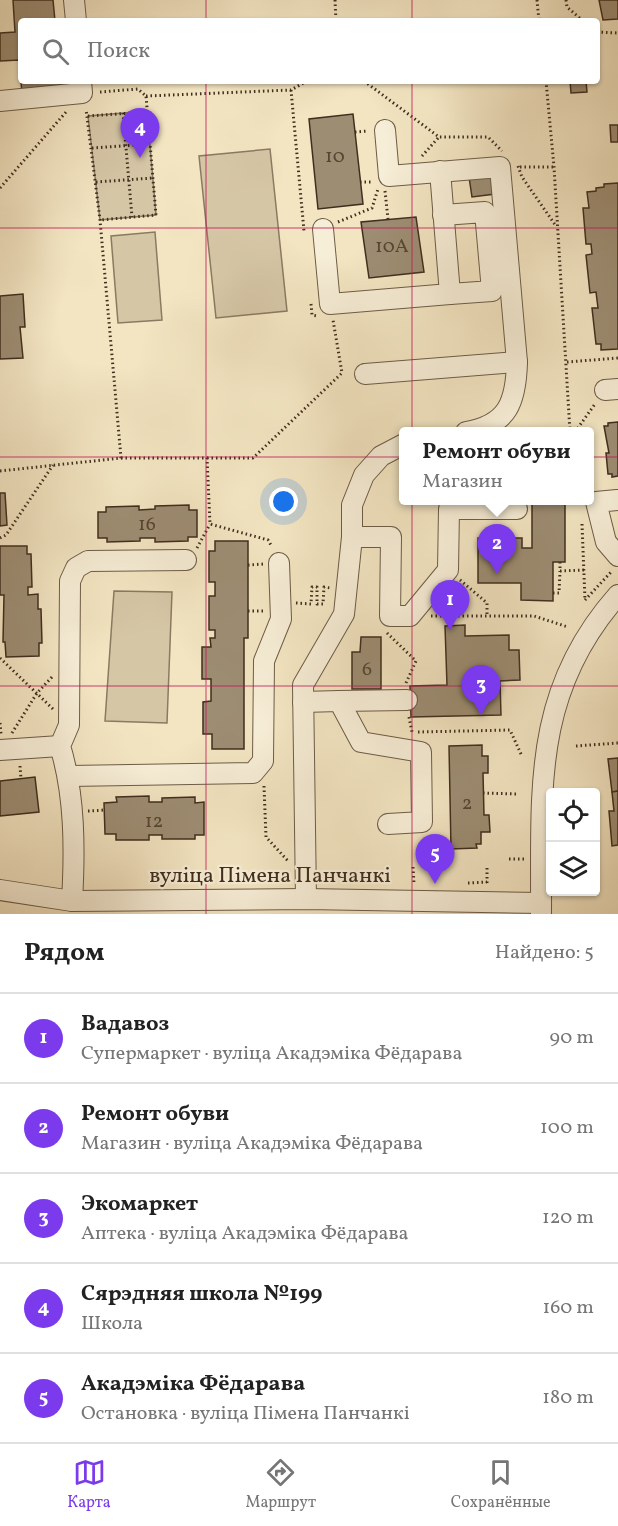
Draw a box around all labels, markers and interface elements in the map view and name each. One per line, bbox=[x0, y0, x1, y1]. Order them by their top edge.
search box bbox=[18, 18, 600, 84]
icon: search bbox=[39, 35, 72, 68]
text: Поиск bbox=[87, 36, 150, 67]
pin: 4 bbox=[120, 108, 160, 158]
house number: 10 bbox=[325, 143, 345, 171]
house number: 10А bbox=[375, 233, 409, 261]
popup bbox=[399, 427, 594, 505]
text: Ремонт обуви bbox=[422, 437, 571, 468]
text: Магазин bbox=[422, 468, 503, 496]
your location bbox=[269, 487, 298, 516]
house number: 16 bbox=[138, 511, 156, 539]
pin: 2 bbox=[478, 524, 516, 574]
pin: 1 bbox=[430, 580, 470, 630]
house number: 6 bbox=[362, 656, 372, 684]
pin: 3 bbox=[462, 666, 500, 715]
map controls bbox=[546, 788, 600, 896]
button: locate bbox=[546, 788, 600, 842]
house number: 2 bbox=[462, 790, 472, 818]
house number: 12 bbox=[145, 808, 163, 836]
pin: 5 bbox=[416, 834, 454, 884]
button: layers bbox=[546, 842, 600, 896]
street label: вуліца Пімена Панчанкі bbox=[149, 861, 391, 892]
text: Рядом bbox=[24, 935, 104, 971]
text: Найдено: 5 bbox=[495, 939, 594, 967]
text: Вадавоз bbox=[81, 1009, 169, 1040]
text: 1 bbox=[39, 1024, 48, 1052]
text: 90 m bbox=[550, 1024, 594, 1052]
text: Супермаркет · вуліца Акадэміка Фёдарава bbox=[81, 1040, 462, 1068]
text: Ремонт обуви bbox=[81, 1099, 229, 1130]
text: 2 bbox=[38, 1114, 49, 1142]
text: 100 m bbox=[540, 1114, 594, 1142]
text: Магазин · вуліца Акадэміка Фёдарава bbox=[81, 1130, 423, 1158]
text: Экомаркет bbox=[81, 1189, 198, 1220]
text: 3 bbox=[38, 1204, 49, 1232]
text: 120 m bbox=[542, 1204, 594, 1232]
text: Аптека · вуліца Акадэміка Фёдарава bbox=[81, 1220, 408, 1248]
text: Сярэдняя школа №199 bbox=[81, 1279, 323, 1310]
text: 4 bbox=[37, 1294, 50, 1322]
text: 160 m bbox=[542, 1294, 594, 1322]
text: Школа bbox=[81, 1310, 143, 1338]
text: Акадэміка Фёдарава bbox=[81, 1369, 305, 1400]
text: 5 bbox=[39, 1384, 48, 1412]
text: 180 m bbox=[542, 1384, 594, 1412]
text: Остановка · вуліца Пімена Панчанкі bbox=[81, 1400, 410, 1428]
tab: Карта bbox=[67, 1456, 111, 1514]
tab: Маршрут bbox=[246, 1456, 316, 1514]
tab: Сохранённые bbox=[451, 1456, 551, 1514]

